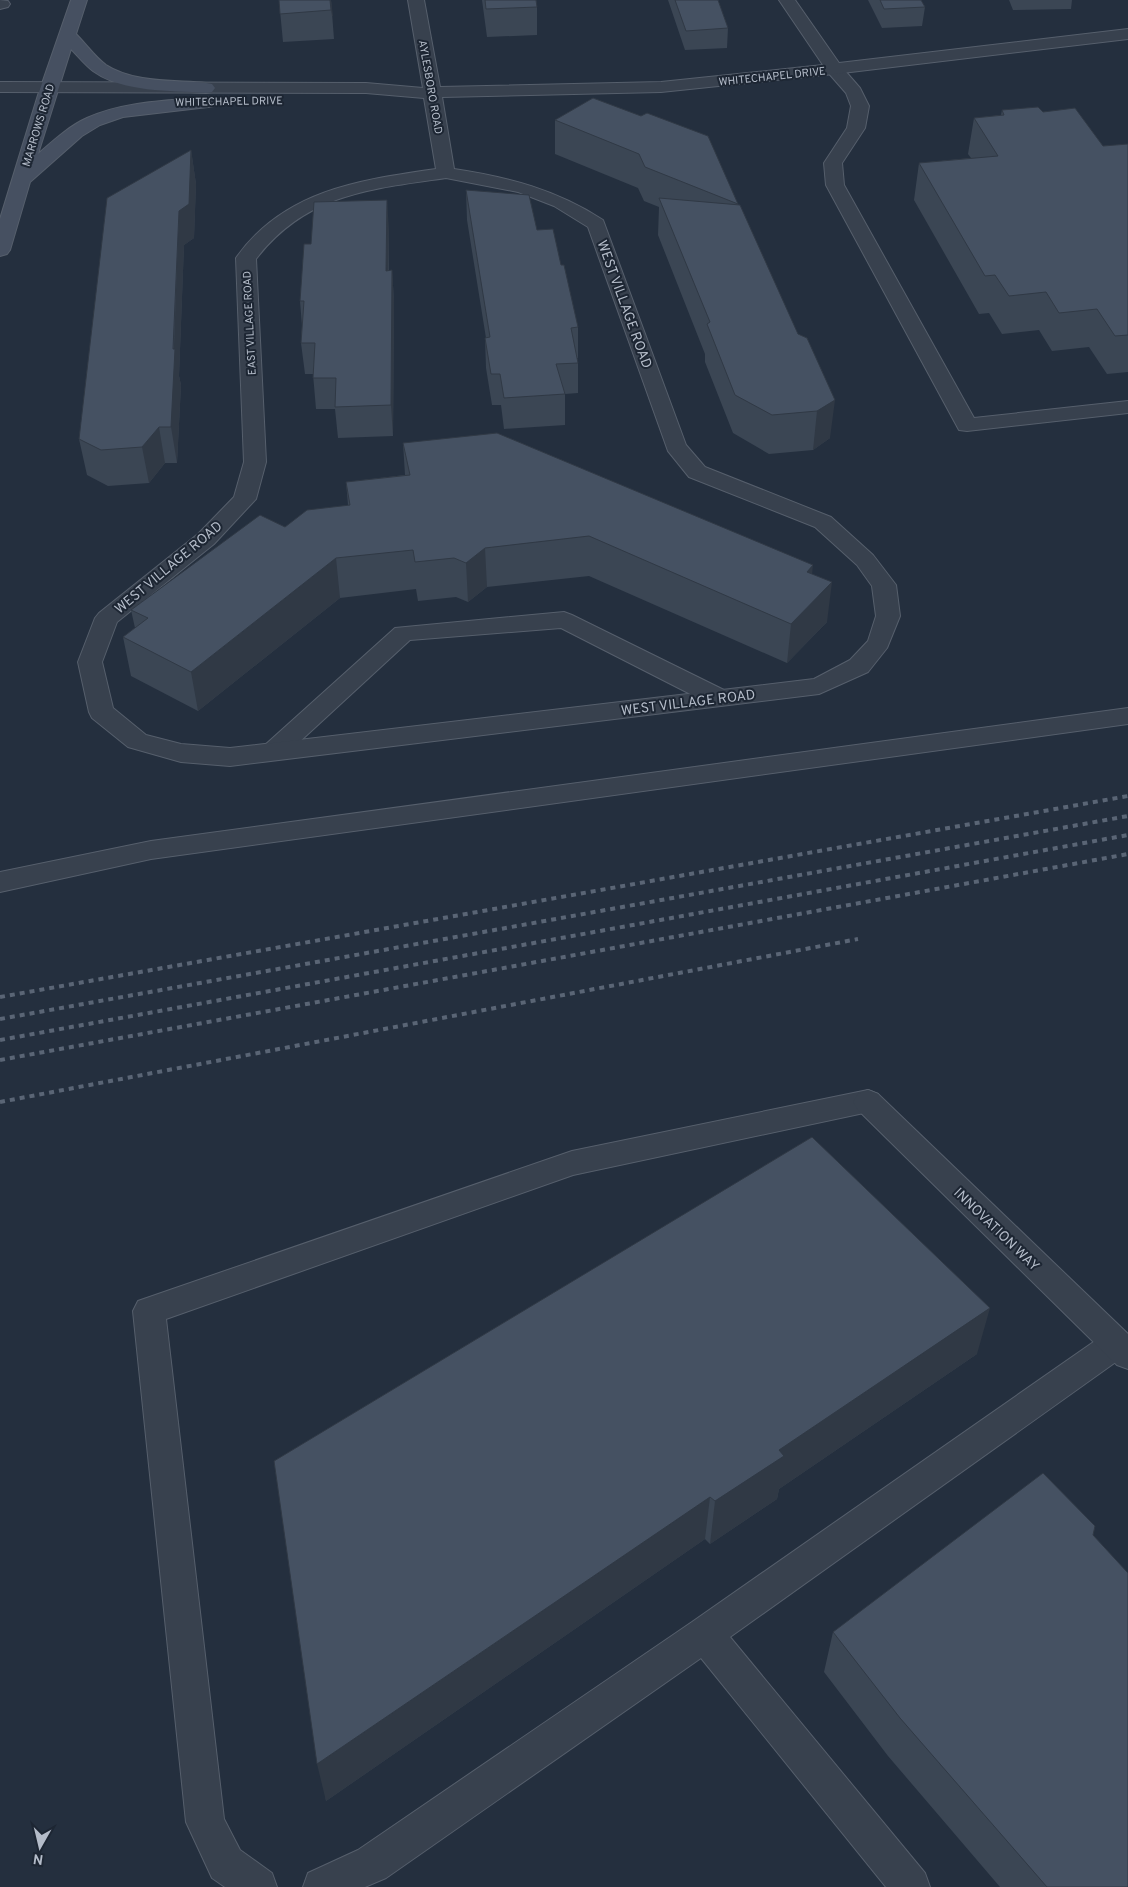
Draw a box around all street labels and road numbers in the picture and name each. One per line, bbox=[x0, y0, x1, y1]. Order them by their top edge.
street label: AYLESBORO ROAD bbox=[415, 39, 445, 135]
street label: WHITECHAPEL DRIVE bbox=[718, 64, 826, 90]
street label: MARROWS ROAD bbox=[20, 82, 58, 168]
street label: WHITECHAPEL DRIVE bbox=[175, 94, 283, 110]
street label: WEST VILLAGE ROAD bbox=[593, 238, 655, 371]
street label: EAST VILLAGE ROAD bbox=[240, 270, 260, 375]
street label: WEST VILLAGE ROAD bbox=[112, 518, 226, 618]
street label: WEST VILLAGE ROAD bbox=[620, 687, 756, 720]
street label: INNOVATION WAY bbox=[950, 1185, 1042, 1275]

